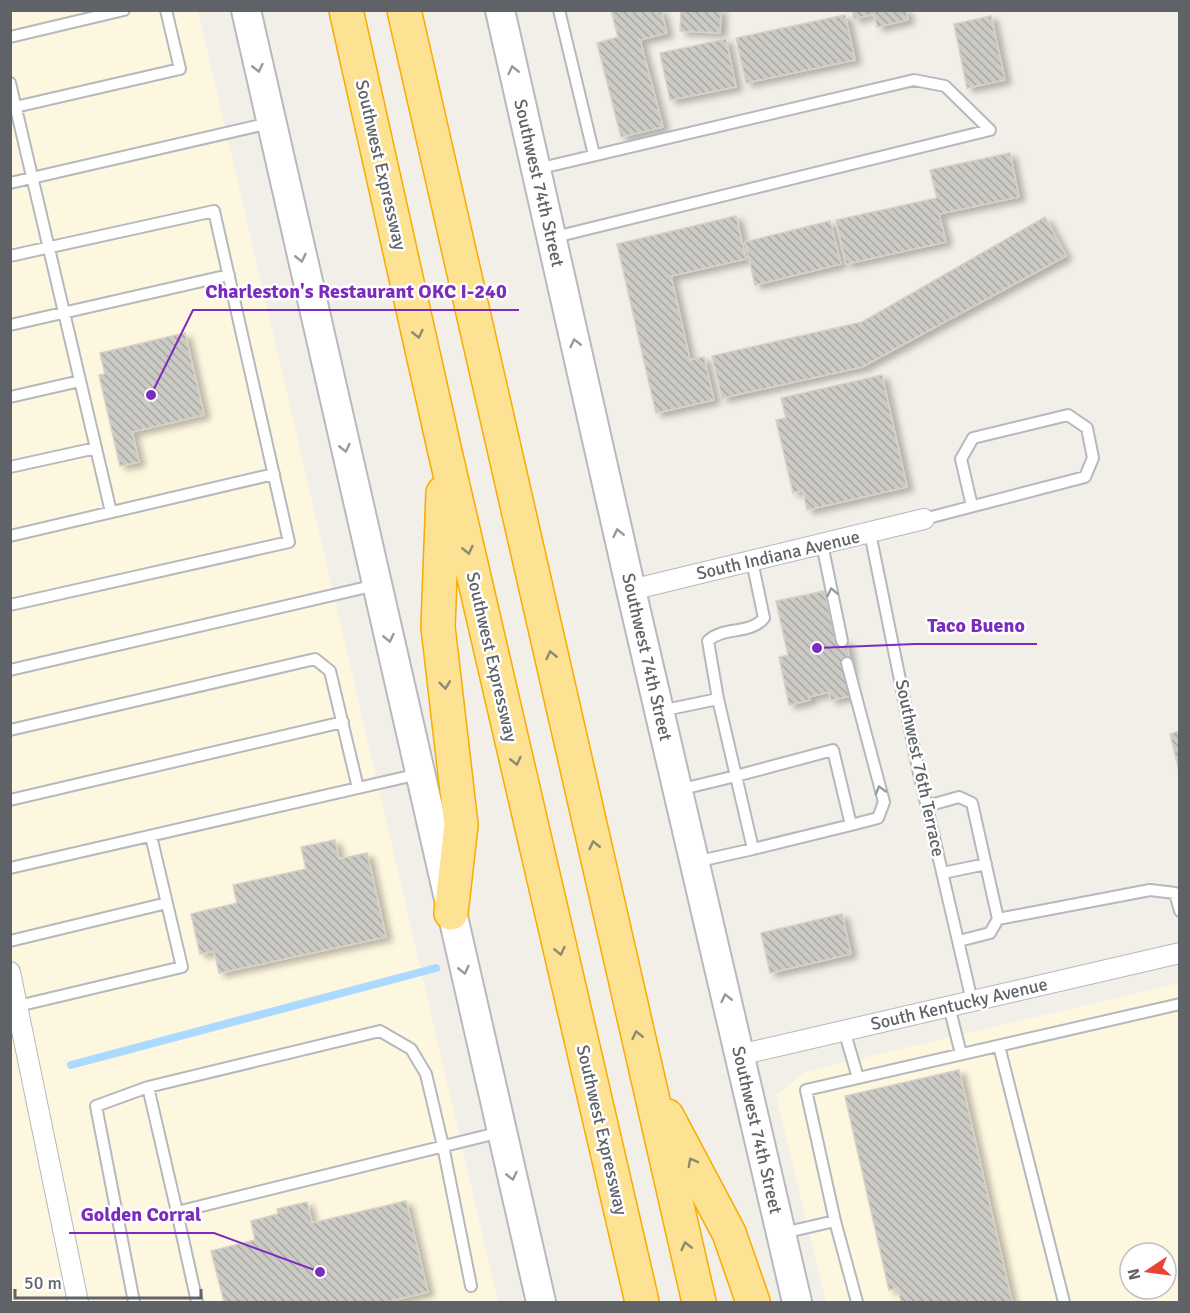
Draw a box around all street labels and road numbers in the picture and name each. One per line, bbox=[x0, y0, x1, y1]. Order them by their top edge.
street label: Southwest Expressway bbox=[351, 78, 411, 253]
street label: Southwest 74th Street bbox=[509, 97, 569, 269]
street label: South Indiana Avenue bbox=[694, 525, 862, 585]
street label: Southwest Expressway bbox=[462, 570, 522, 745]
street label: Southwest 74th Street bbox=[617, 571, 677, 743]
street label: Southwest 76th Terrace bbox=[890, 677, 950, 859]
street label: South Kentucky Avenue bbox=[868, 973, 1050, 1035]
street label: Southwest Expressway bbox=[572, 1043, 632, 1218]
street label: Southwest 74th Street bbox=[727, 1044, 787, 1216]

